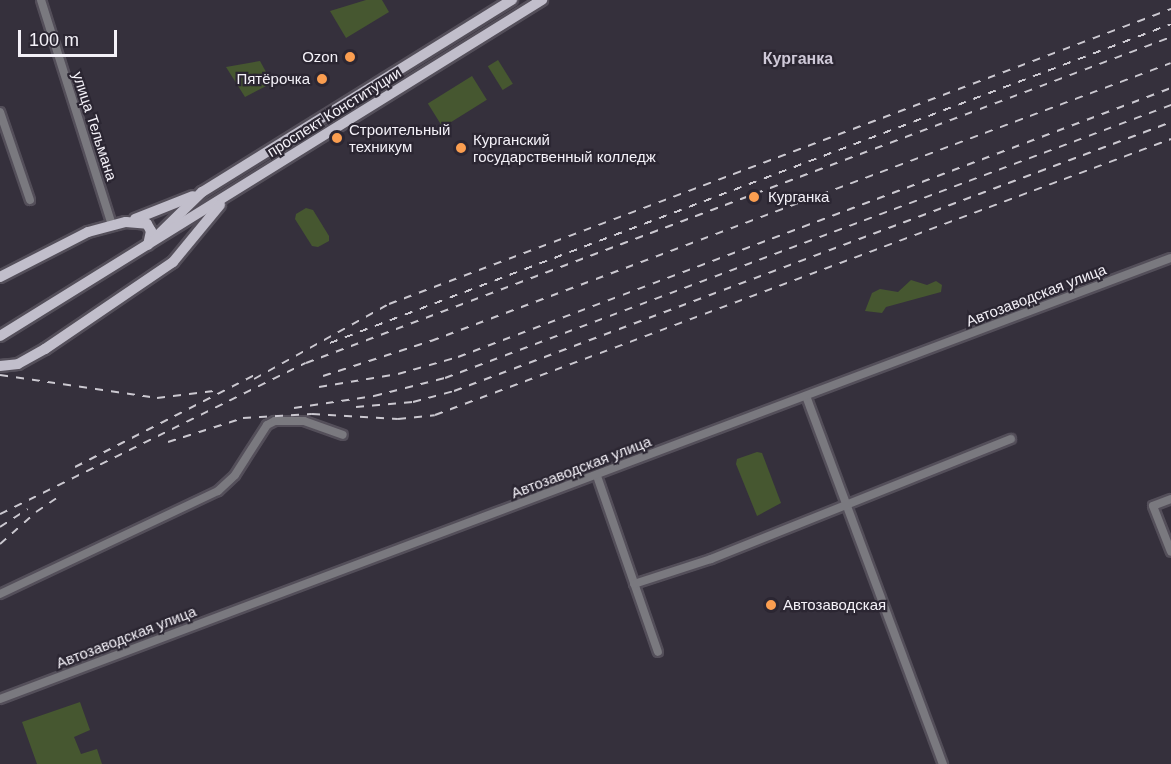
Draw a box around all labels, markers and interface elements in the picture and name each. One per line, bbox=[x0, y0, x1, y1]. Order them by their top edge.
scale bar bbox=[21, 18, 120, 56]
text: 100 m bbox=[29, 30, 79, 50]
place label: Ozon bbox=[302, 48, 338, 66]
district label: Курганка bbox=[763, 49, 833, 69]
marker: Ozon bbox=[343, 50, 357, 64]
street label: проспект Конституции bbox=[264, 63, 404, 161]
street label: улица Тельмана bbox=[69, 69, 121, 183]
place label: Пятёрочка bbox=[236, 70, 310, 88]
marker: Пятёрочка bbox=[315, 72, 329, 86]
place label: Строительный техникум bbox=[349, 120, 450, 155]
place label: Курганский государственный колледж bbox=[473, 130, 656, 165]
marker: Строительный техникум bbox=[330, 131, 344, 145]
marker: Курганский государственный колледж bbox=[454, 141, 468, 155]
marker: Курганка bbox=[745, 188, 763, 206]
place label: Курганка bbox=[768, 188, 829, 206]
street label: Автозаводская улица bbox=[963, 260, 1109, 330]
street label: Автозаводская улица bbox=[508, 432, 654, 502]
place label: Автозаводская bbox=[783, 596, 886, 614]
marker: Автозаводская bbox=[764, 598, 778, 612]
street label: Автозаводская улица bbox=[53, 602, 199, 672]

